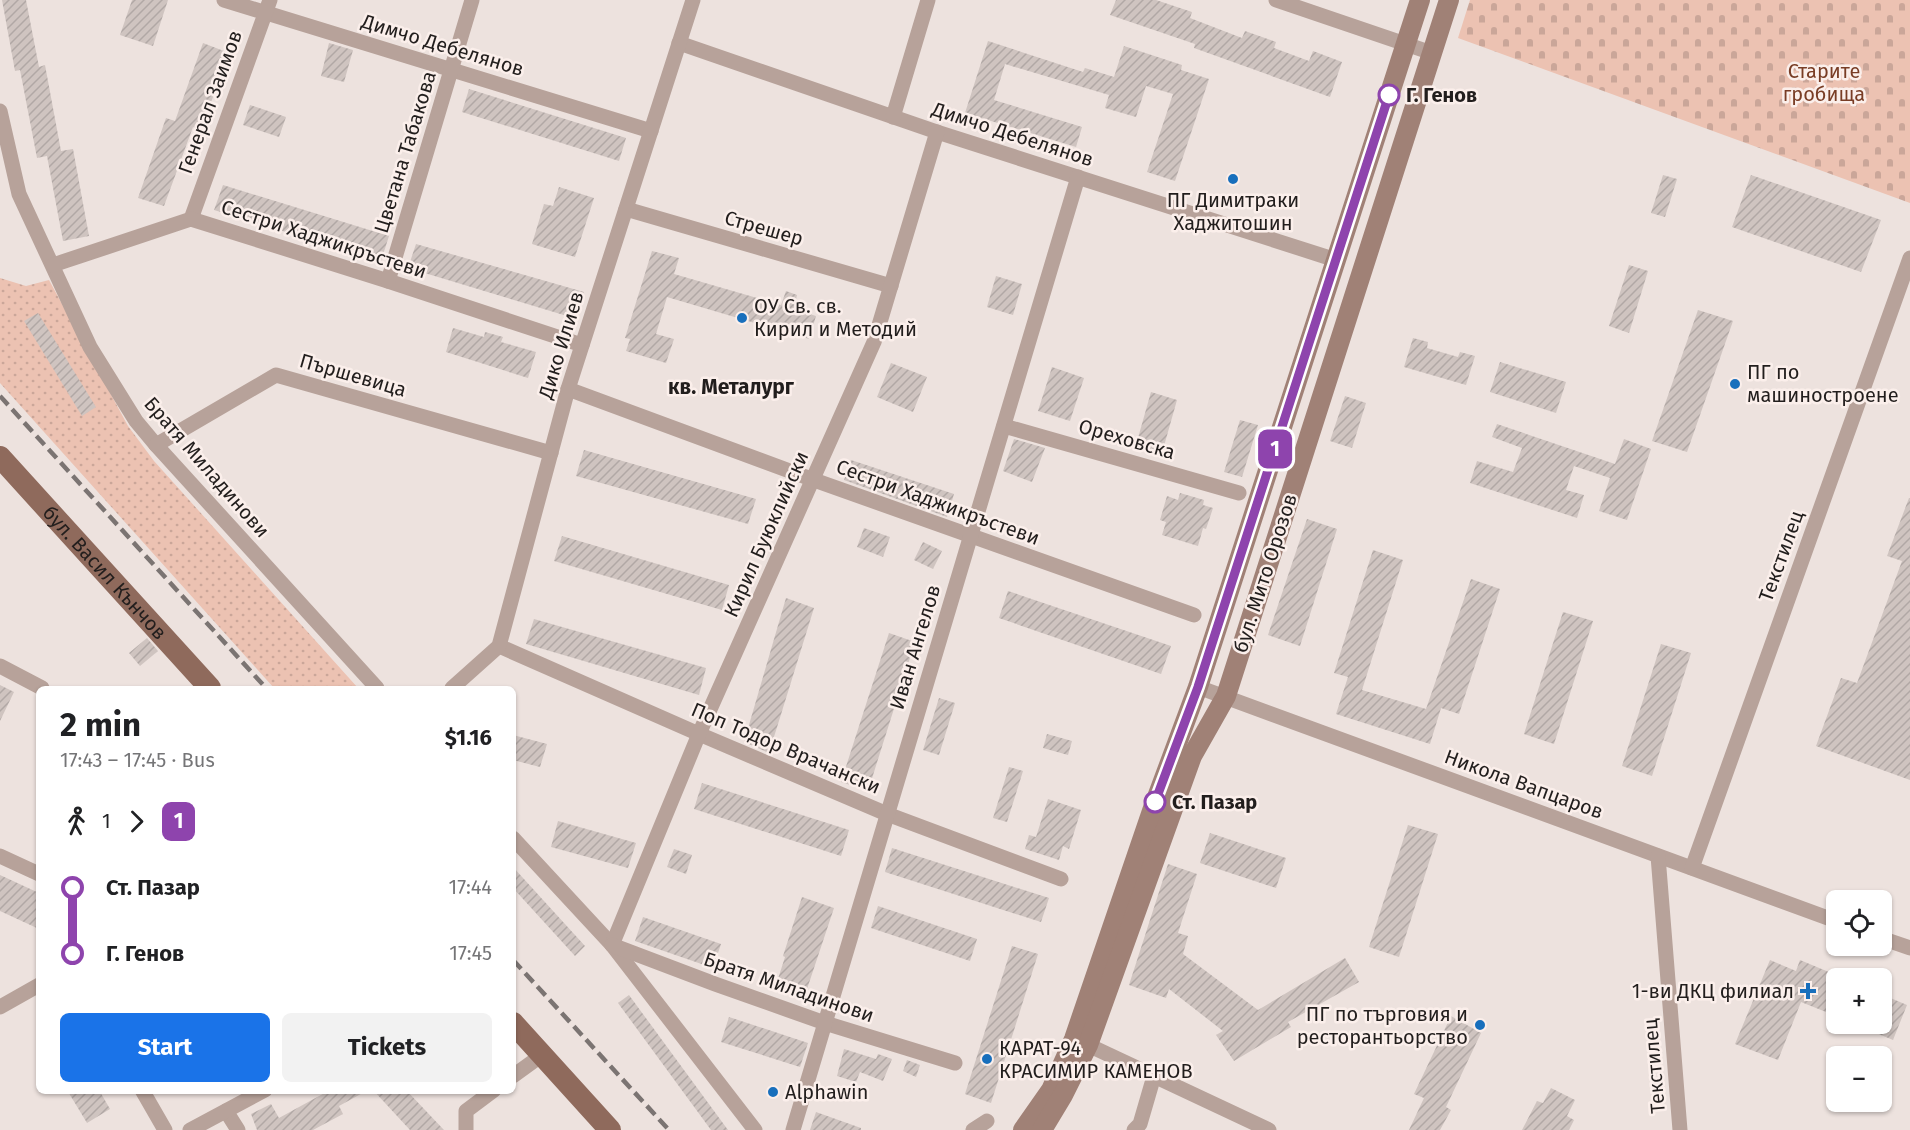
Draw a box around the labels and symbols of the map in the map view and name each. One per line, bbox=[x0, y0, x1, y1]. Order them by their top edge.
street label: Димчо Дебелянов bbox=[358, 9, 527, 81]
street label: Генерал Заимов bbox=[173, 27, 247, 177]
park label: Старите гробища bbox=[1783, 59, 1865, 106]
street label: Цветана Табакова bbox=[369, 68, 441, 236]
place label: Г. Генов bbox=[1406, 83, 1477, 107]
marker: Г. Генов bbox=[1378, 84, 1400, 106]
street label: Димчо Дебелянов bbox=[928, 96, 1097, 171]
marker: ПГ Димитраки Хаджитошин bbox=[1226, 172, 1240, 186]
place label: ПГ Димитраки Хаджитошин bbox=[1167, 188, 1299, 235]
street label: Сестри Хаджикръстеви bbox=[218, 194, 430, 284]
street label: Стрешер bbox=[722, 205, 806, 251]
street label: Дико Илиев bbox=[533, 289, 589, 402]
place label: ОУ Св. св. Кирил и Методий bbox=[754, 294, 917, 341]
marker: ОУ Св. св. Кирил и Методий bbox=[735, 311, 749, 325]
street label: Пършевица bbox=[297, 348, 409, 402]
place label: ПГ по машиностроене bbox=[1747, 360, 1899, 407]
district label: кв. Металург bbox=[668, 374, 795, 400]
marker: ПГ по машиностроене bbox=[1728, 377, 1742, 391]
street label: Братя Миладинови bbox=[139, 392, 275, 542]
street label: Ореховска bbox=[1076, 414, 1178, 464]
line badge: 1 bbox=[1256, 430, 1294, 468]
street label: Кирил Буюклийски bbox=[719, 447, 813, 621]
street label: Сестри Хаджикръстеви bbox=[833, 454, 1043, 550]
street label: бул. Мито Орозов bbox=[1228, 491, 1302, 655]
street label: бул. Васил Кънчов bbox=[38, 500, 172, 644]
street label: Текстилец bbox=[1753, 507, 1809, 605]
street label: Иван Ангелов bbox=[885, 582, 945, 712]
street label: Поп Тодор Врачански bbox=[688, 697, 884, 799]
street label: Никола Вапцаров bbox=[1441, 744, 1607, 824]
place label: Ст. Пазар bbox=[1172, 790, 1257, 814]
marker: Ст. Пазар bbox=[1144, 791, 1166, 813]
street label: Братя Миладинови bbox=[701, 947, 877, 1027]
place label: 1-ви ДКЦ филиал bbox=[1632, 979, 1794, 1003]
marker: 1-ви ДКЦ филиал bbox=[1799, 982, 1817, 1000]
place label: ПГ по търговия и ресторантьорство bbox=[1297, 1002, 1468, 1049]
street label: Текстилец bbox=[1638, 1017, 1670, 1114]
marker: ПГ по търговия и ресторантьорство bbox=[1473, 1018, 1487, 1032]
place label: КАРАТ-94 КРАСИМИР КАМЕНОВ bbox=[999, 1036, 1193, 1083]
marker: КАРАТ-94 КРАСИМИР КАМЕНОВ bbox=[980, 1052, 994, 1066]
place label: Alphawin bbox=[785, 1080, 868, 1104]
marker: Alphawin bbox=[766, 1085, 780, 1099]

